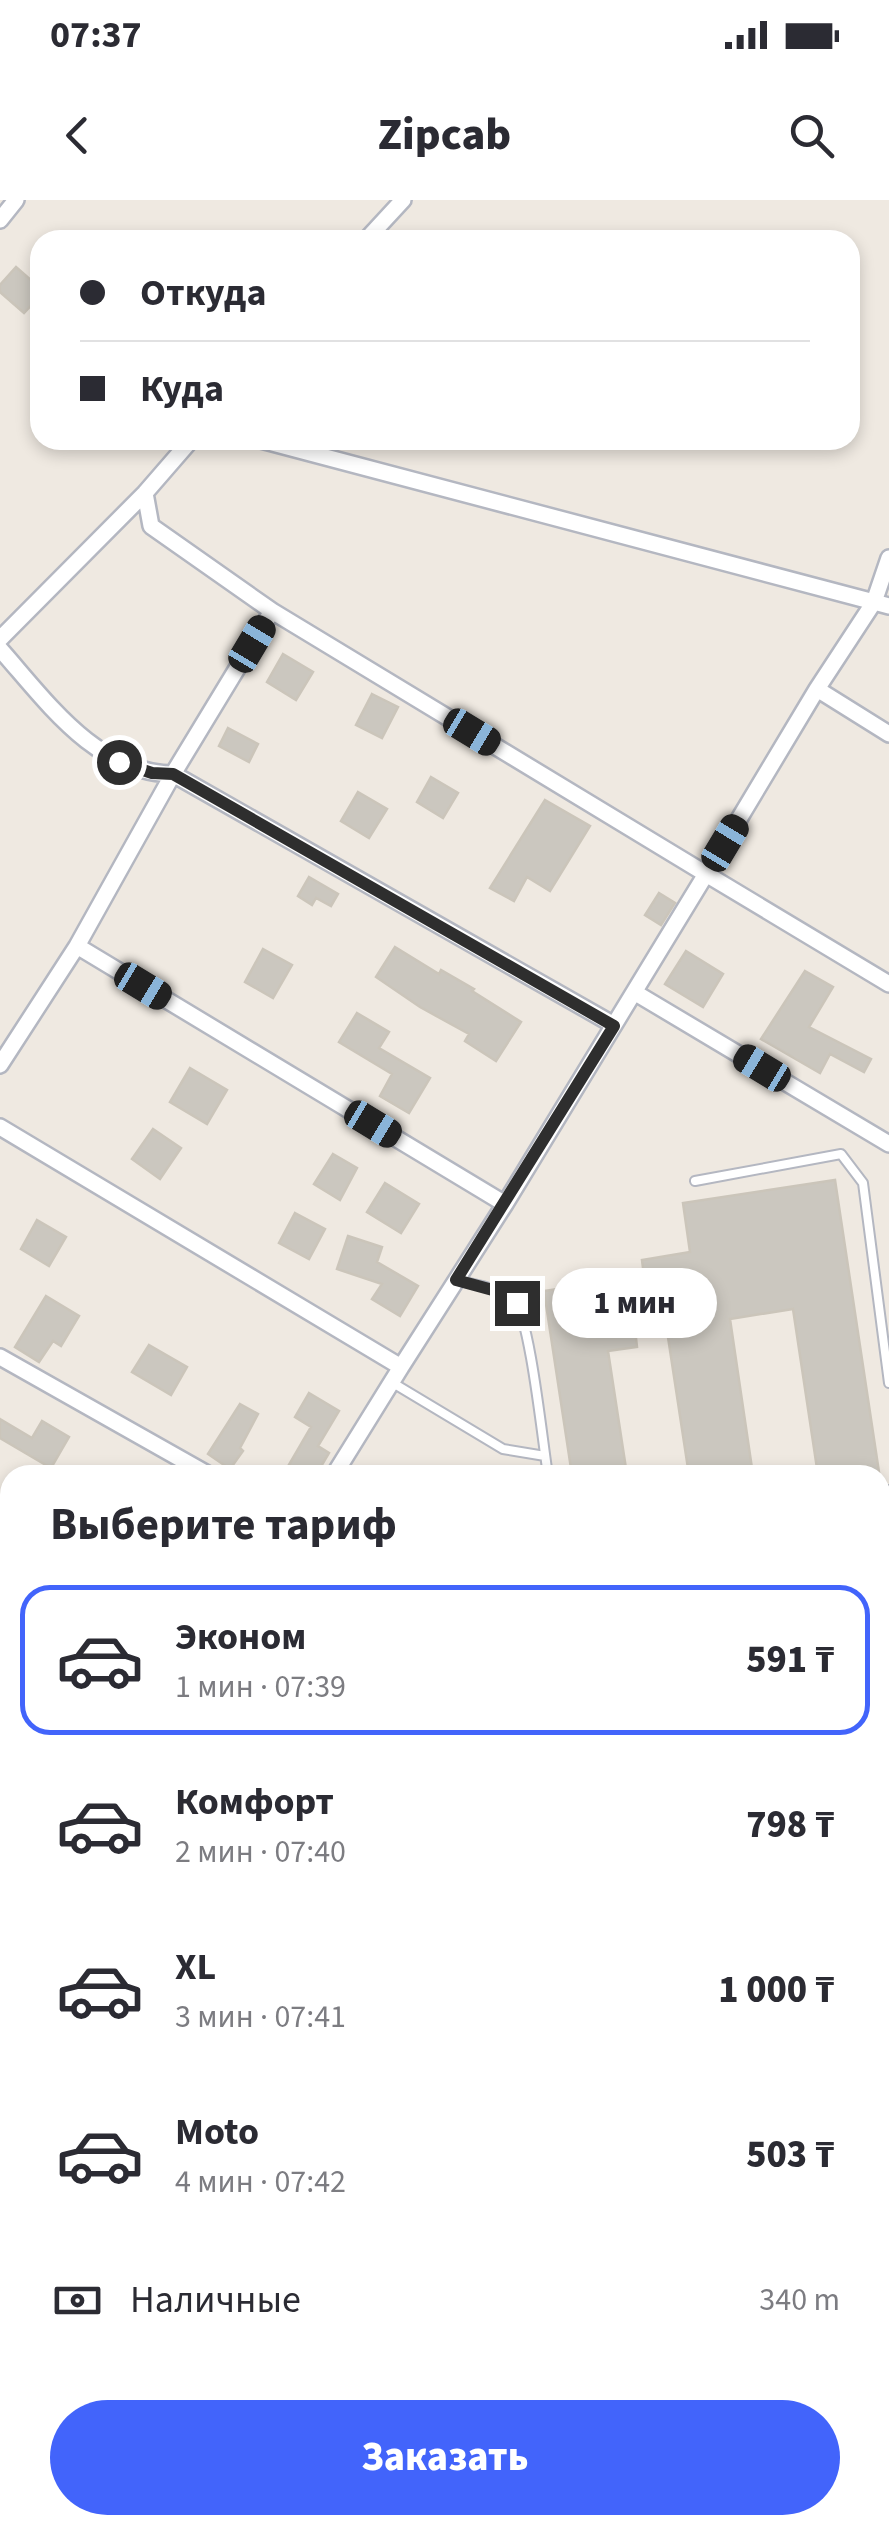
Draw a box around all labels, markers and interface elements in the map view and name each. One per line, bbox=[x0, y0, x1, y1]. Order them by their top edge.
text: 07:37 bbox=[50, 8, 142, 62]
text: Zipcab bbox=[378, 103, 511, 167]
icon: back bbox=[50, 108, 105, 163]
icon: search bbox=[784, 108, 839, 163]
text: Откуда bbox=[140, 266, 267, 320]
text: Куда bbox=[140, 362, 224, 416]
car bbox=[224, 611, 280, 677]
car bbox=[439, 704, 505, 760]
route start bbox=[97, 740, 142, 785]
car bbox=[697, 810, 753, 876]
car bbox=[110, 958, 176, 1014]
car bbox=[729, 1040, 795, 1096]
car bbox=[340, 1096, 406, 1152]
callout: 1 мин bbox=[552, 1268, 717, 1338]
text: 1 мин bbox=[593, 1280, 676, 1326]
route end bbox=[495, 1281, 540, 1326]
text: Выберите тариф bbox=[50, 1493, 397, 1557]
text: Эконом bbox=[175, 1610, 306, 1664]
icon: car bbox=[55, 1615, 145, 1705]
text: 591 ₸ bbox=[746, 1633, 835, 1687]
text: 1 мин · 07:39 bbox=[175, 1664, 346, 1710]
text: Комфорт bbox=[175, 1775, 334, 1829]
icon: car bbox=[55, 1780, 145, 1870]
text: 798 ₸ bbox=[746, 1798, 835, 1852]
text: 2 мин · 07:40 bbox=[175, 1829, 346, 1875]
text: XL bbox=[175, 1940, 216, 1994]
icon: car bbox=[55, 1945, 145, 2035]
text: 1 000 ₸ bbox=[718, 1963, 835, 2017]
text: 3 мин · 07:41 bbox=[175, 1994, 346, 2040]
text: Moto bbox=[175, 2105, 259, 2159]
icon: car bbox=[55, 2110, 145, 2200]
text: 503 ₸ bbox=[746, 2128, 835, 2182]
text: 4 мин · 07:42 bbox=[175, 2159, 346, 2205]
icon: cash bbox=[50, 2273, 105, 2328]
text: Наличные bbox=[130, 2273, 301, 2327]
text: 340 m bbox=[759, 2277, 840, 2323]
button: Заказать bbox=[50, 2400, 840, 2515]

